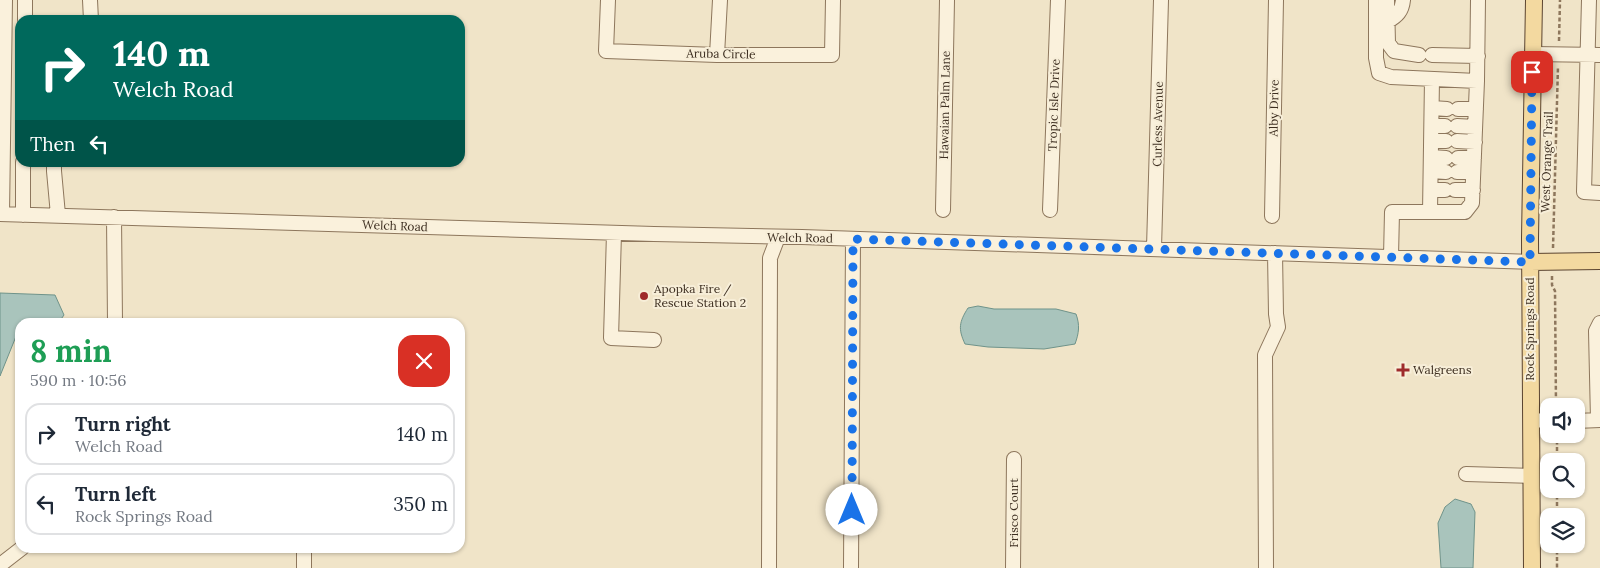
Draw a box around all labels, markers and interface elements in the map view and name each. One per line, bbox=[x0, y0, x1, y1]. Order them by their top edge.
text: 140 m bbox=[113, 31, 210, 76]
icon: right bbox=[30, 35, 95, 100]
street label: Aruba Circle bbox=[685, 45, 756, 62]
street label: Hawaian Palm Lane bbox=[936, 50, 953, 159]
pin bbox=[1511, 51, 1553, 93]
street label: Tropic Isle Drive bbox=[1044, 58, 1063, 151]
icon: arrive bbox=[1518, 58, 1546, 86]
text: Welch Road bbox=[113, 75, 234, 103]
street label: Alby Drive bbox=[1265, 79, 1282, 138]
street label: Curless Avenue bbox=[1149, 81, 1166, 167]
street label: West Orange Trail bbox=[1537, 111, 1556, 213]
icon: left bbox=[85, 130, 113, 158]
text: Then bbox=[30, 132, 75, 156]
street label: Welch Road bbox=[362, 217, 428, 234]
street label: Welch Road bbox=[767, 229, 833, 246]
street label: Rock Springs Road bbox=[1522, 277, 1537, 381]
place label: Apopka Fire / Rescue Station 2 bbox=[653, 281, 746, 310]
marker: Apopka Fire / Rescue Station 2 bbox=[638, 290, 650, 302]
text: 8 min bbox=[30, 332, 112, 370]
button: close bbox=[398, 335, 450, 387]
place label: Walgreens bbox=[1413, 362, 1472, 377]
marker: Walgreens bbox=[1397, 364, 1409, 376]
text: 590 m · 10:56 bbox=[30, 370, 127, 390]
map controls bbox=[1540, 398, 1585, 553]
button: sound bbox=[1540, 398, 1585, 443]
text: Turn right bbox=[75, 412, 171, 436]
icon: right bbox=[32, 420, 60, 448]
text: 140 m bbox=[397, 422, 448, 446]
text: Welch Road bbox=[75, 436, 163, 456]
button: search bbox=[1540, 453, 1585, 498]
street label: Frisco Court bbox=[1006, 478, 1021, 548]
text: Turn left bbox=[75, 482, 156, 506]
position arrow bbox=[825, 483, 877, 535]
icon: left bbox=[32, 490, 60, 518]
text: 350 m bbox=[393, 492, 448, 516]
text: Rock Springs Road bbox=[75, 506, 213, 526]
button: layers bbox=[1540, 508, 1585, 553]

